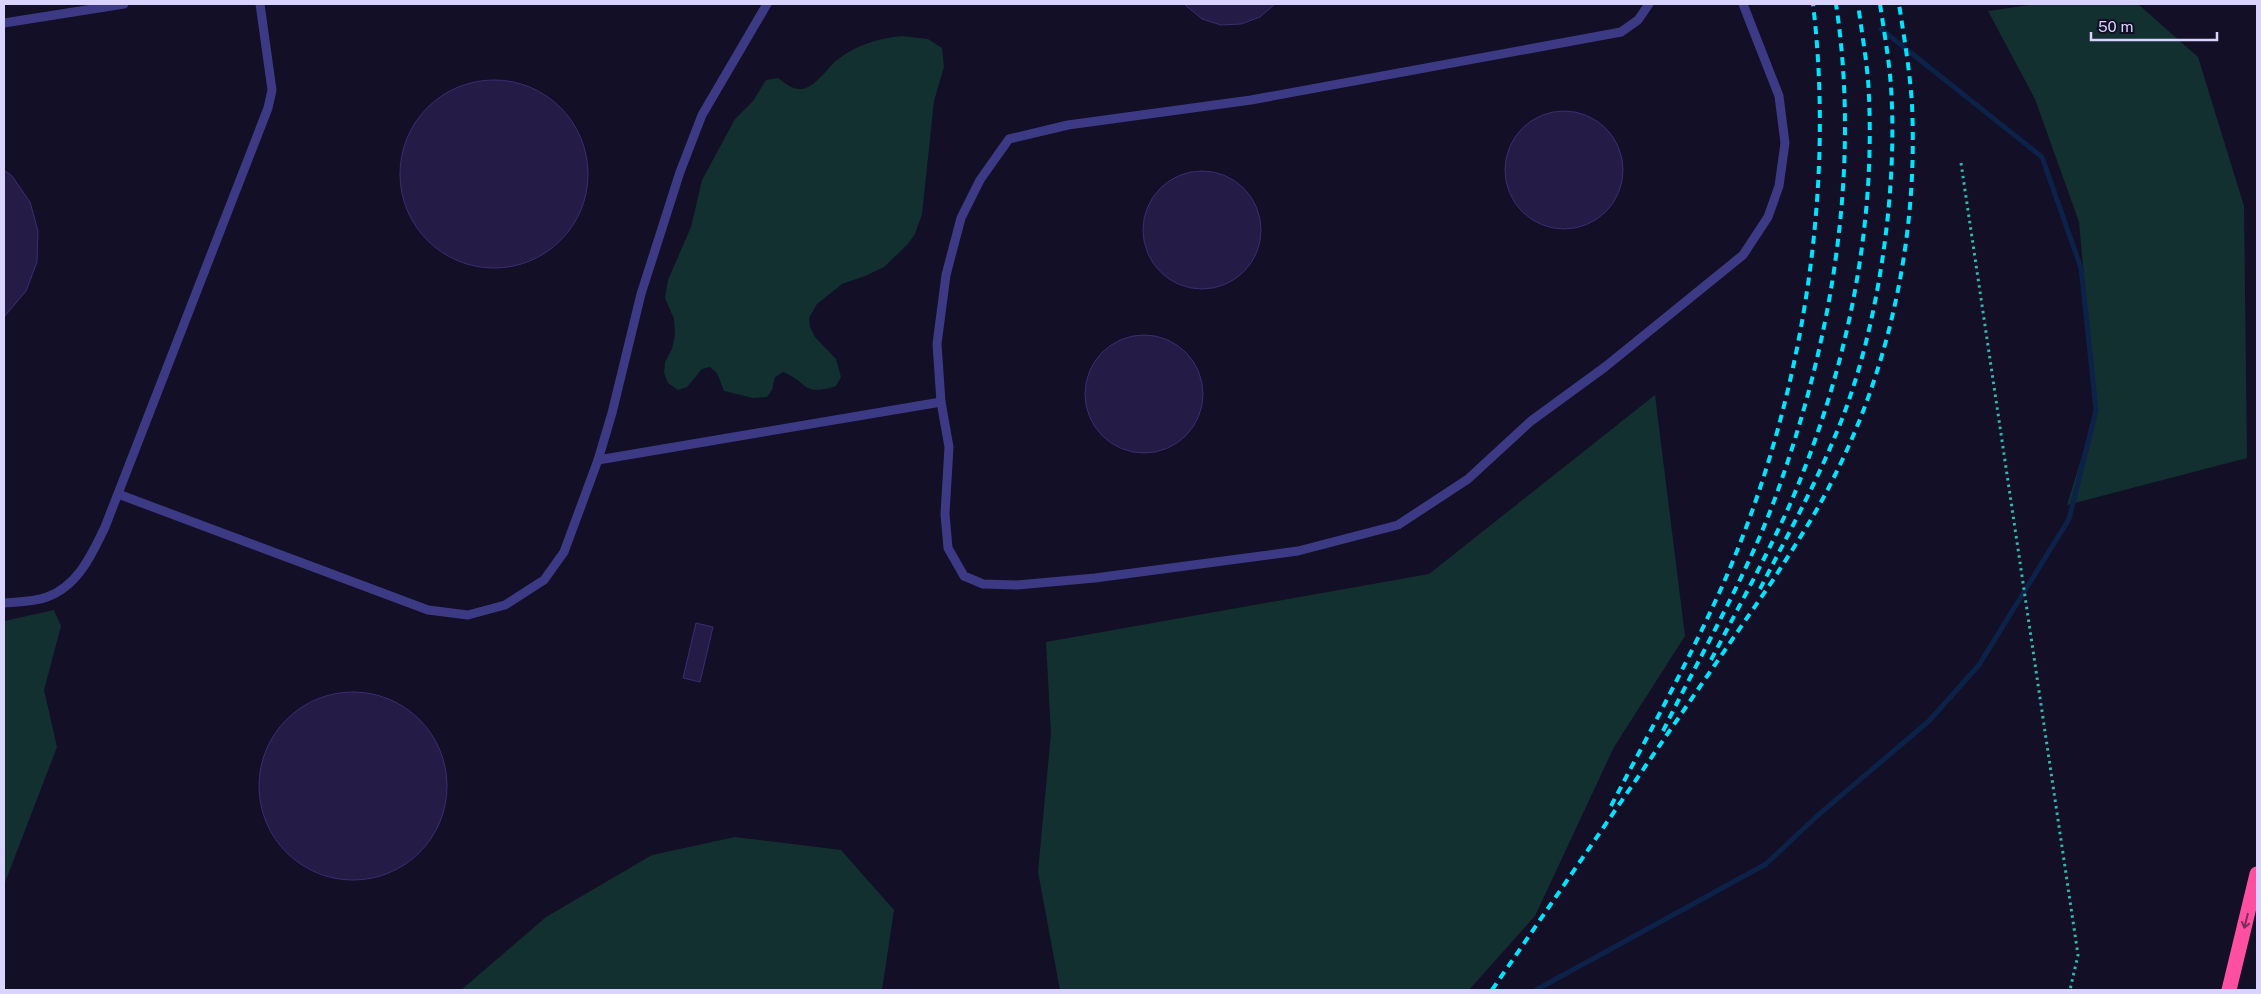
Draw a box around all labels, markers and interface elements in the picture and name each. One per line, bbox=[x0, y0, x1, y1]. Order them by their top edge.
scale bar bbox=[2091, 10, 2217, 42]
text: 50 m bbox=[2098, 18, 2133, 35]
one-way arrow bbox=[2241, 913, 2250, 929]

